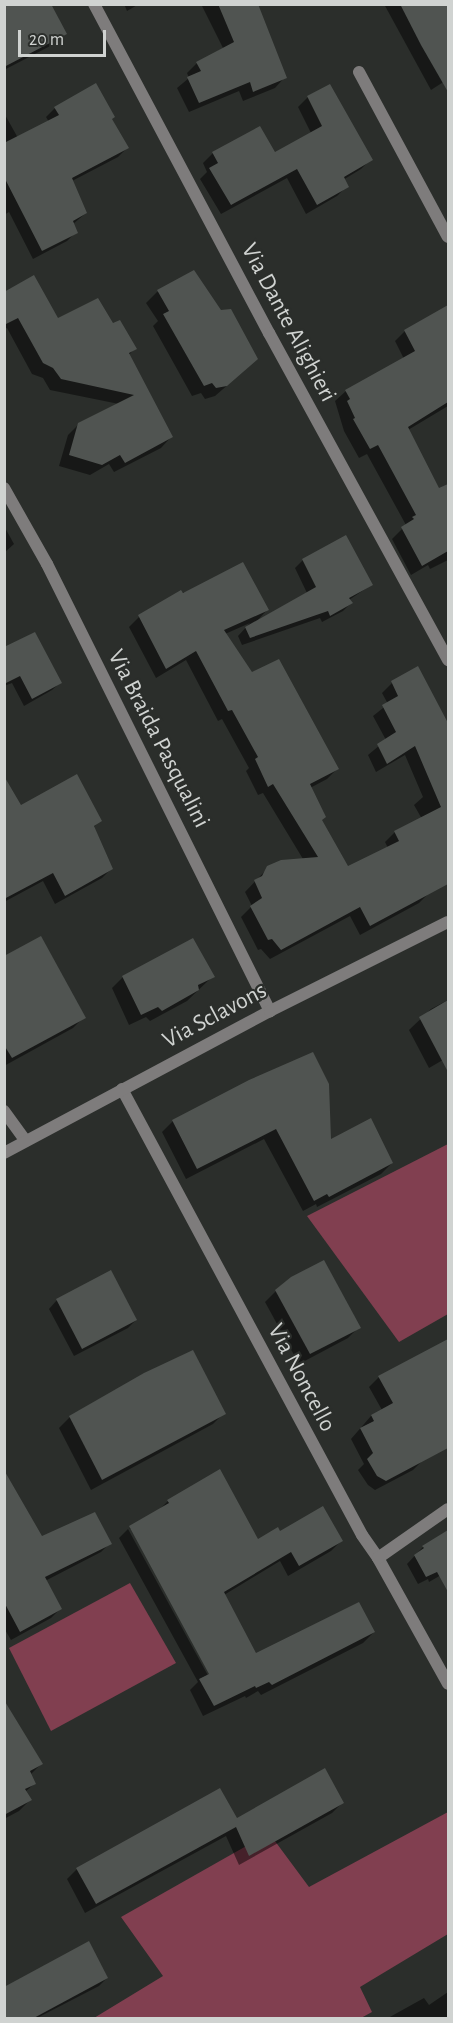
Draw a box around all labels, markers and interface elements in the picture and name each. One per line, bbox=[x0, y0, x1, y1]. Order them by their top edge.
scale bar bbox=[21, 18, 110, 56]
text: 20 m bbox=[29, 31, 64, 49]
street label: Via Dante Alighieri bbox=[234, 239, 342, 407]
street label: Via Braida Pasqualini bbox=[101, 645, 215, 833]
street label: Via Sclavons bbox=[158, 977, 272, 1055]
street label: Via Noncello bbox=[261, 1319, 341, 1437]

